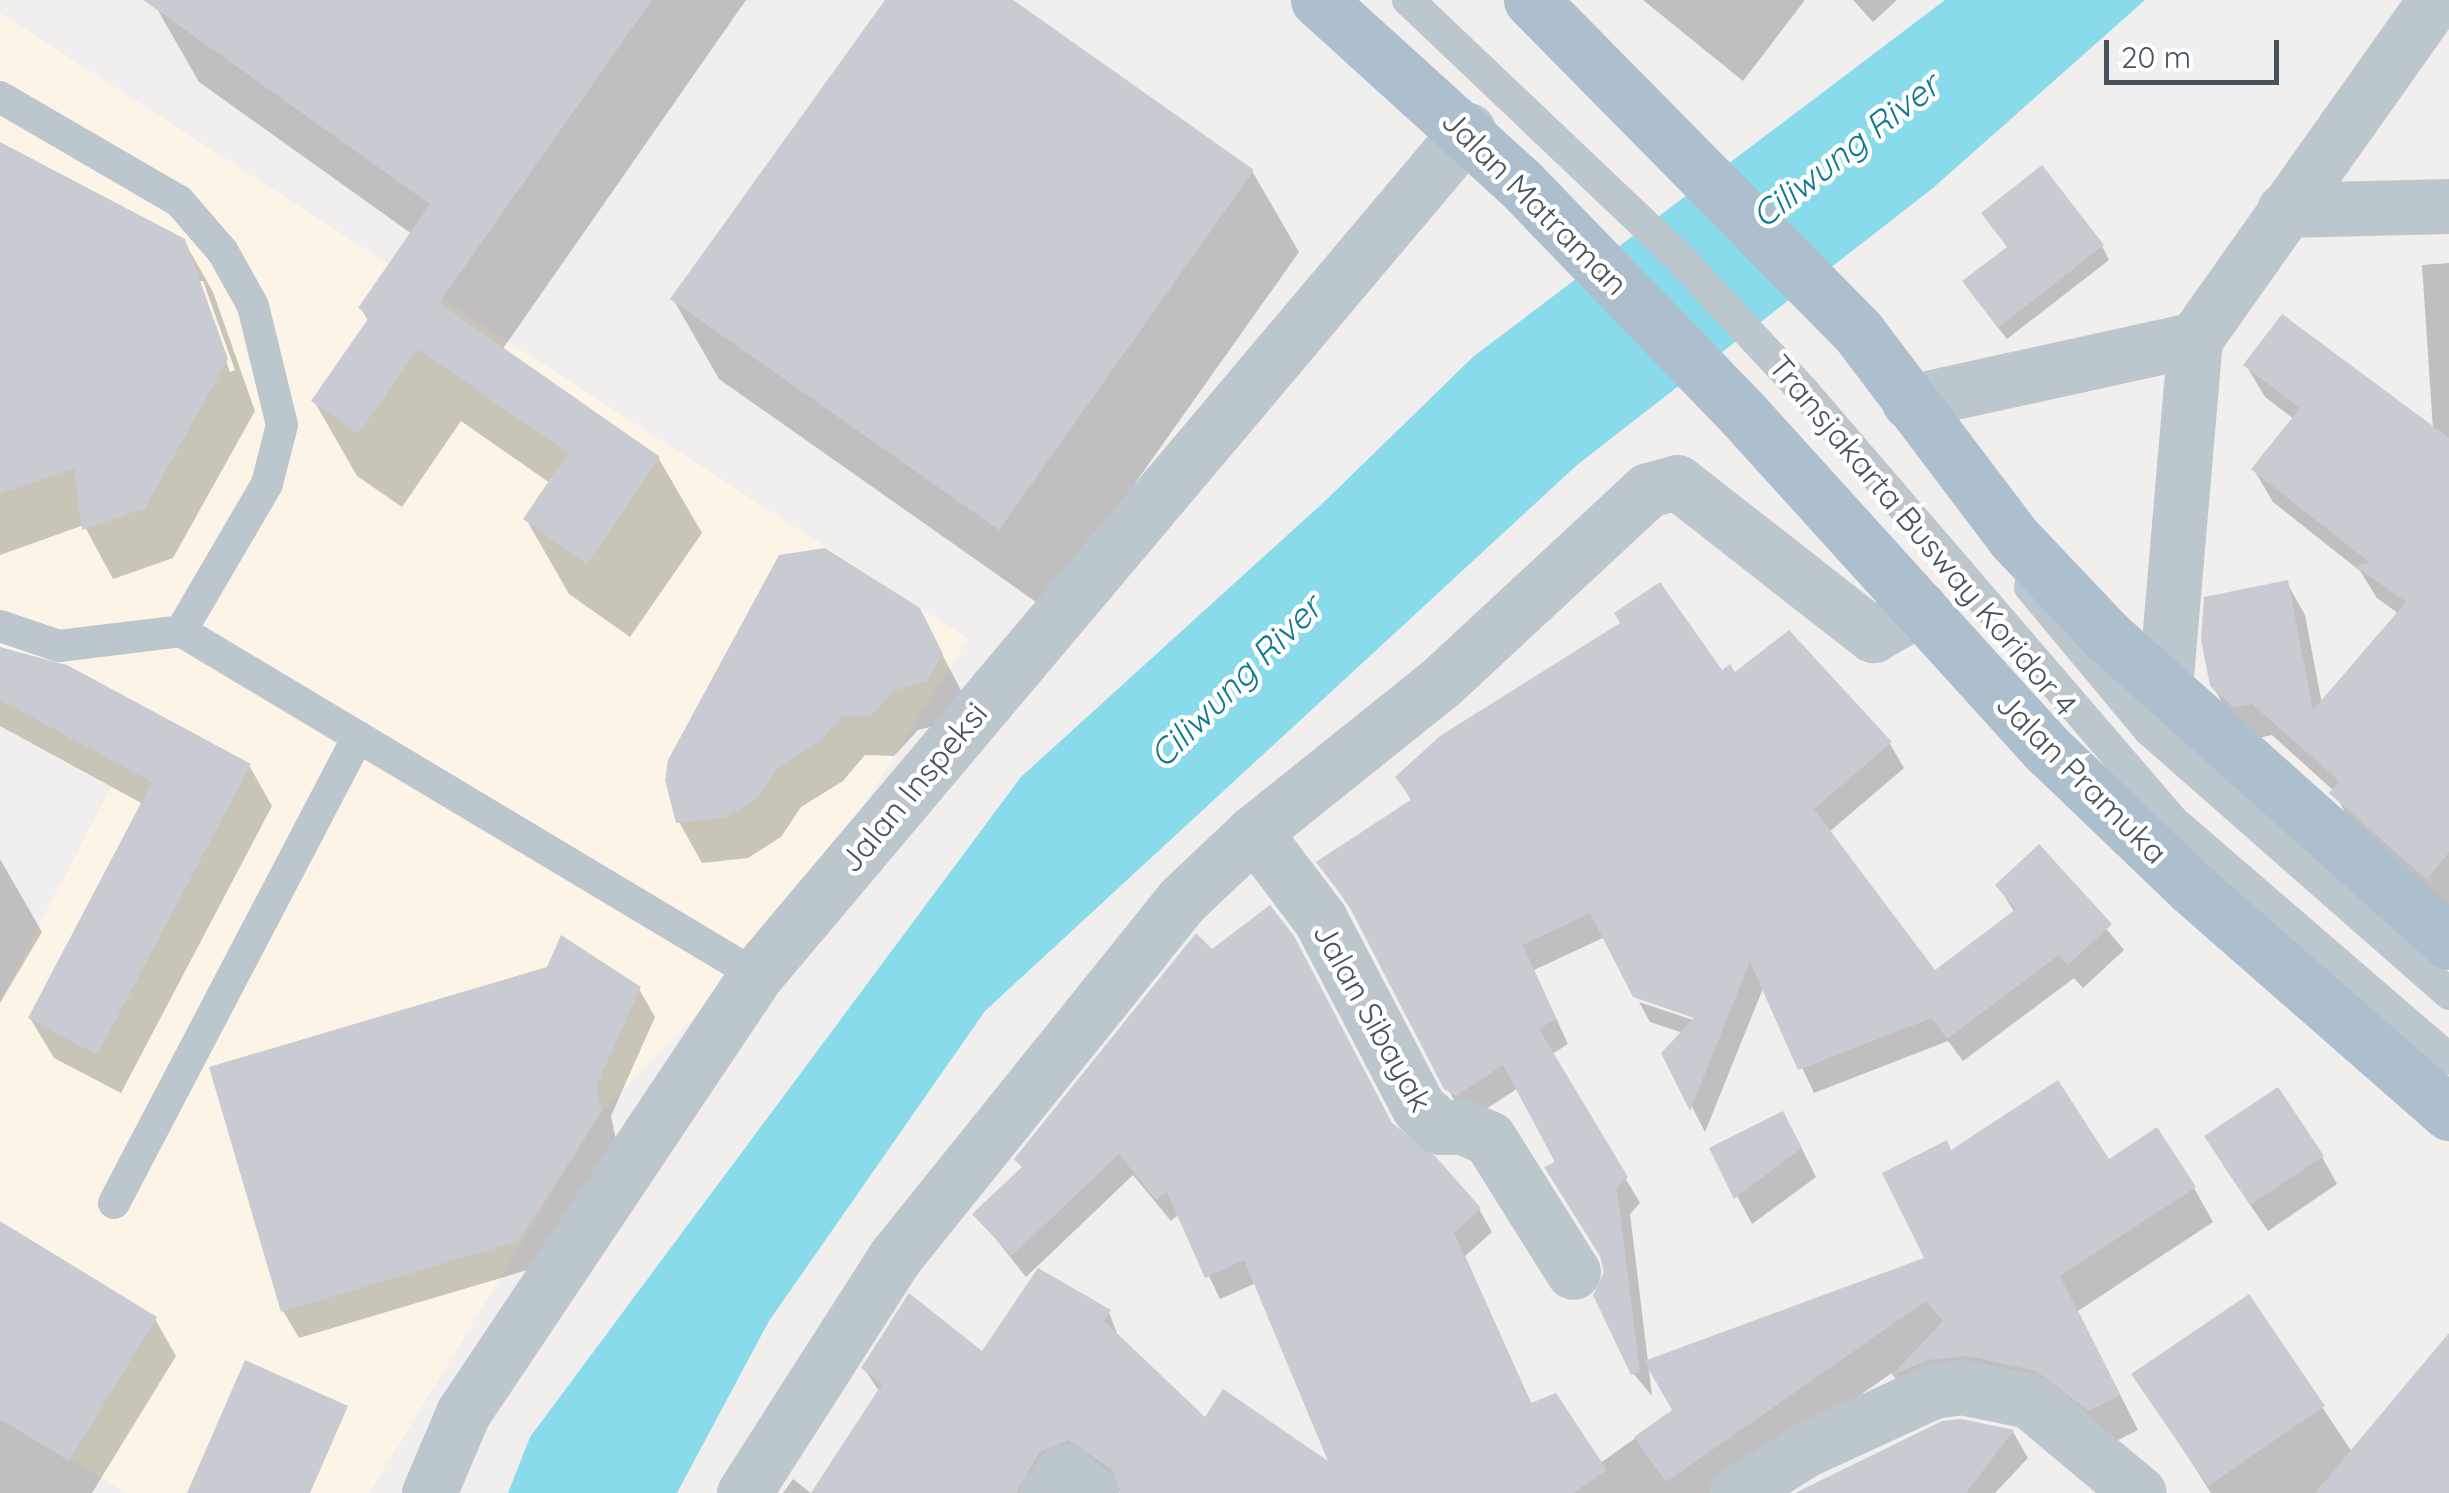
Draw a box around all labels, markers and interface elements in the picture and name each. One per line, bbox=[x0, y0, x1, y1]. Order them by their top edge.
scale bar bbox=[2109, 20, 2284, 82]
text: 20 m bbox=[2121, 38, 2191, 76]
water label: Ciliwung River bbox=[1743, 64, 1947, 236]
street label: Jalan Matraman bbox=[1434, 101, 1636, 303]
street label: Transjakarta Busway Koridor 4 bbox=[1761, 347, 2085, 723]
water label: Ciliwung River bbox=[1140, 586, 1330, 776]
street label: Jalan Pramuka bbox=[1989, 685, 2175, 871]
street label: Jalan Inspeksi bbox=[831, 694, 995, 880]
street label: Jalan Sibayak bbox=[1305, 916, 1441, 1118]

